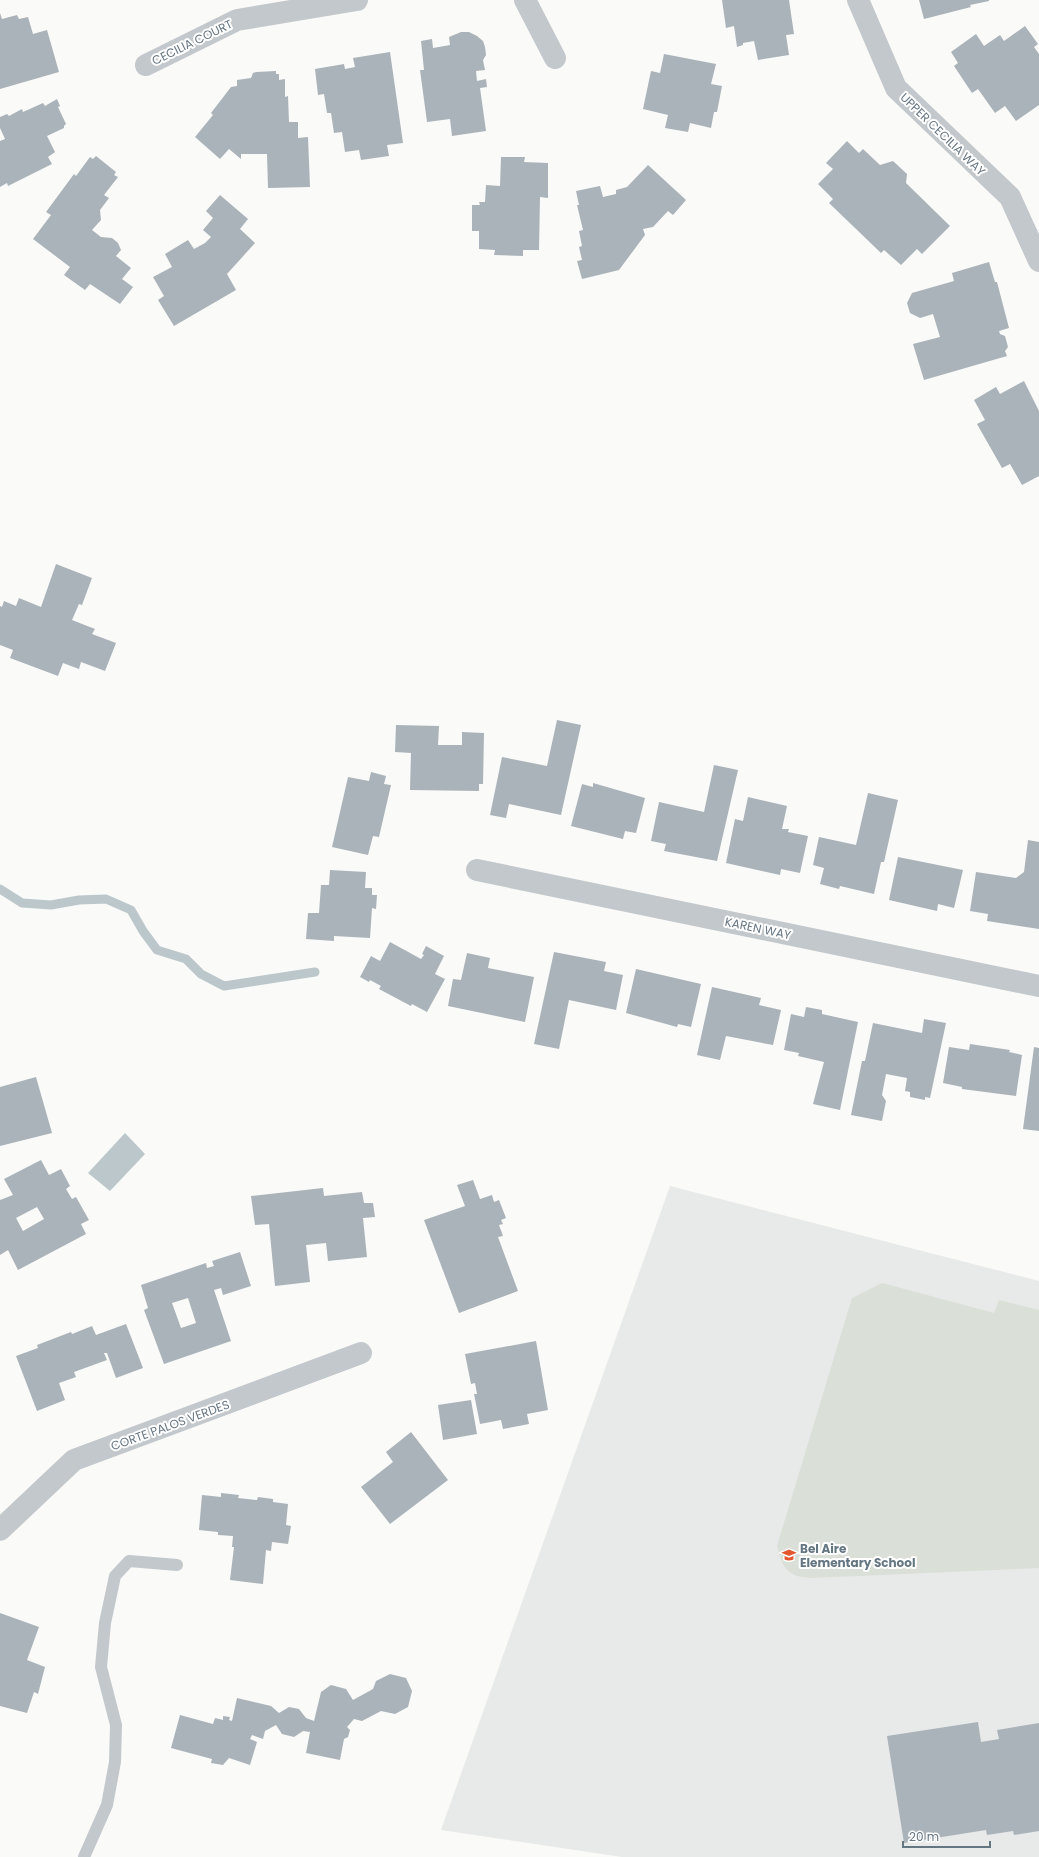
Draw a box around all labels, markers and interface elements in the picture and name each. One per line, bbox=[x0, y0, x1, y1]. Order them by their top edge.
street label: CECILIA COURT bbox=[149, 15, 236, 69]
street label: UPPER CECILIA WAY bbox=[897, 89, 989, 179]
street label: KAREN WAY bbox=[723, 913, 793, 943]
street label: CORTE PALOS VERDES bbox=[108, 1396, 232, 1454]
place label: Bel Aire Elementary School bbox=[800, 1540, 915, 1571]
school or university icon: Bel Aire Elementary School bbox=[781, 1547, 797, 1563]
scale bar bbox=[903, 1823, 990, 1849]
text: 20 m bbox=[909, 1828, 939, 1845]

